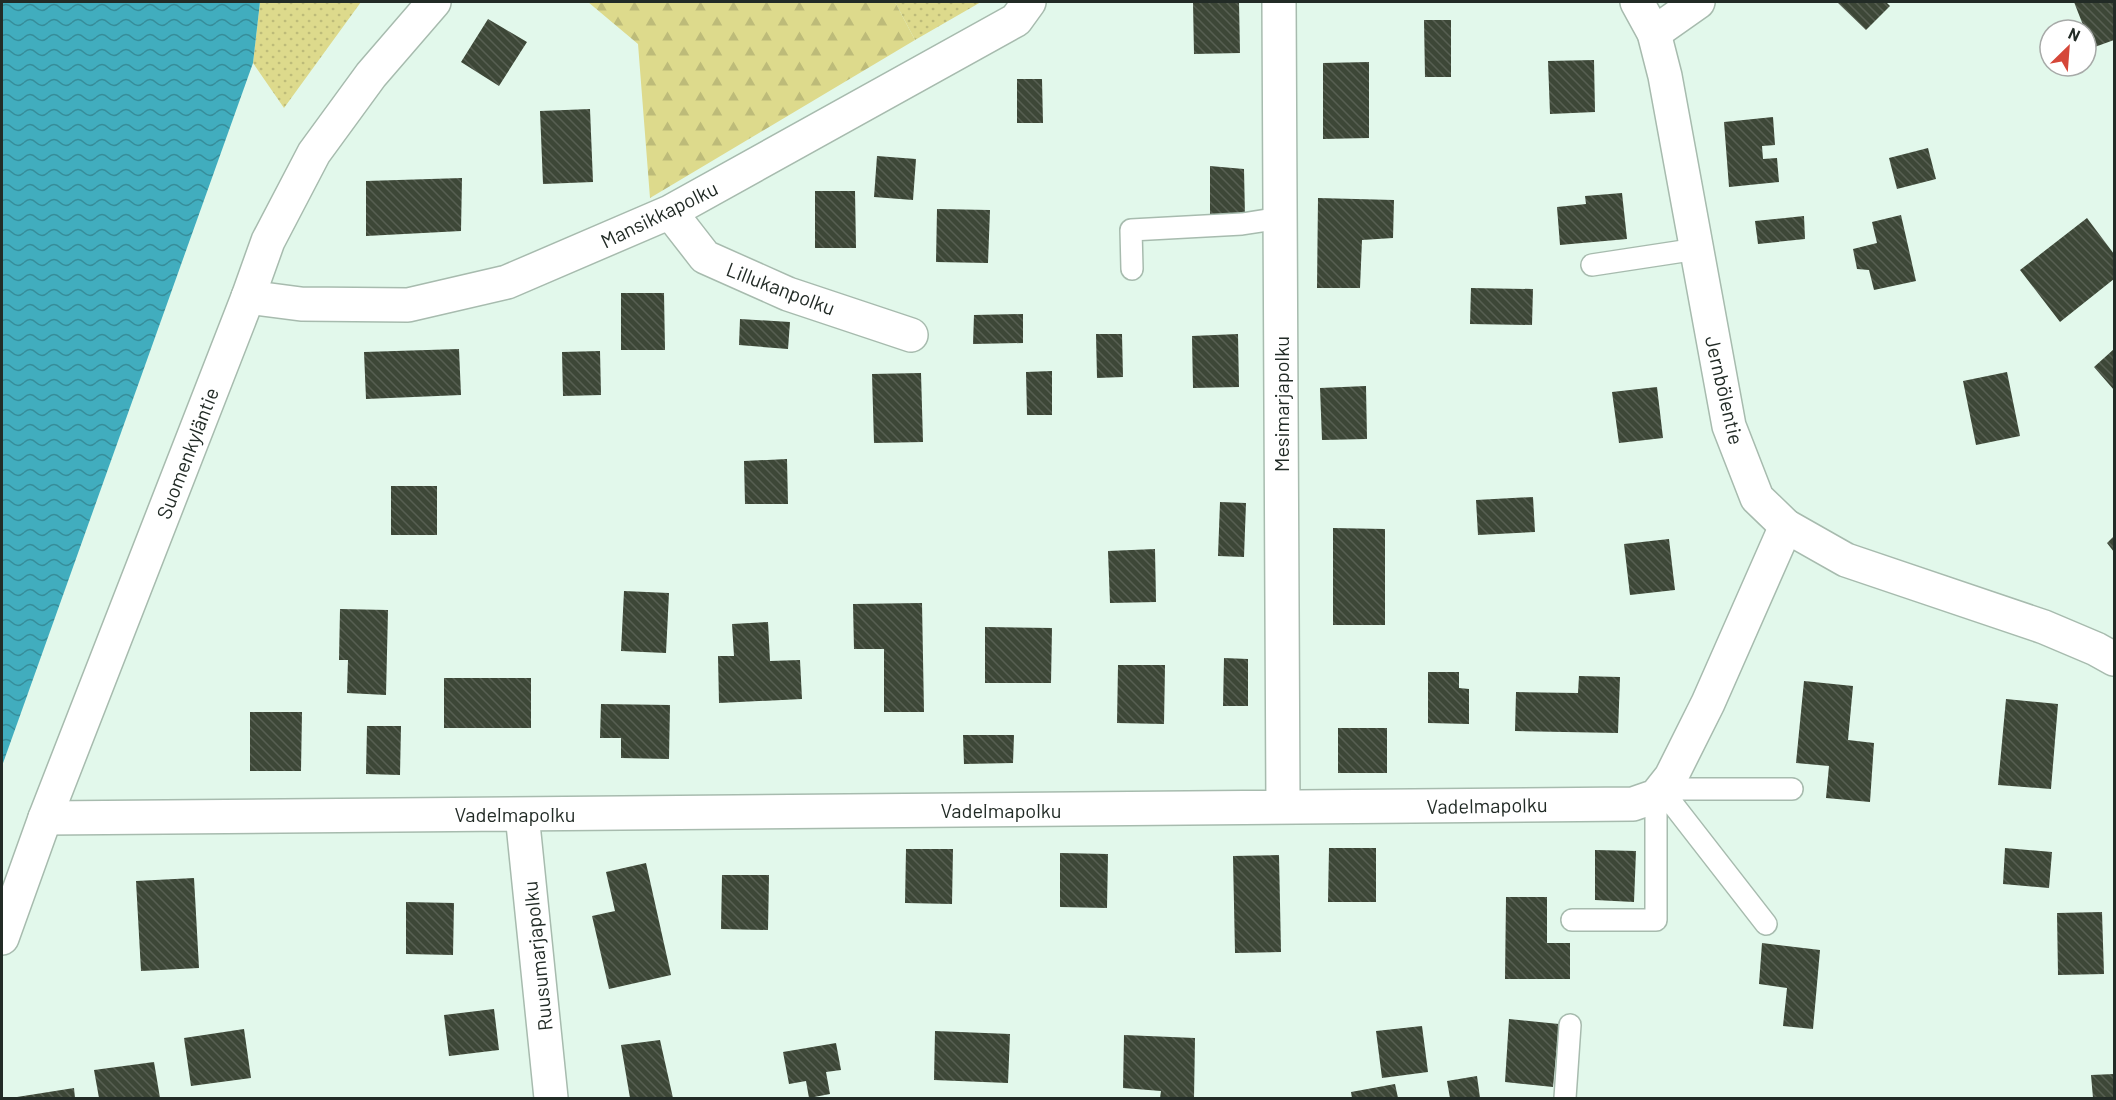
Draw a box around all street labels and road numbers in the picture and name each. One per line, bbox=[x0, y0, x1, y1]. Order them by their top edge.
street label: Mansikkapolku bbox=[597, 175, 721, 253]
street label: Lillukanpolku bbox=[723, 256, 839, 320]
street label: Jernbölentie bbox=[1701, 333, 1749, 447]
street label: Mesimarjapolku bbox=[1269, 336, 1293, 472]
street label: Suomenkyläntie bbox=[151, 384, 223, 522]
street label: Vadelmapolku bbox=[1426, 792, 1548, 818]
street label: Vadelmapolku bbox=[940, 798, 1062, 822]
street label: Vadelmapolku bbox=[454, 802, 576, 826]
street label: Ruusumarjapolku bbox=[517, 880, 557, 1032]

